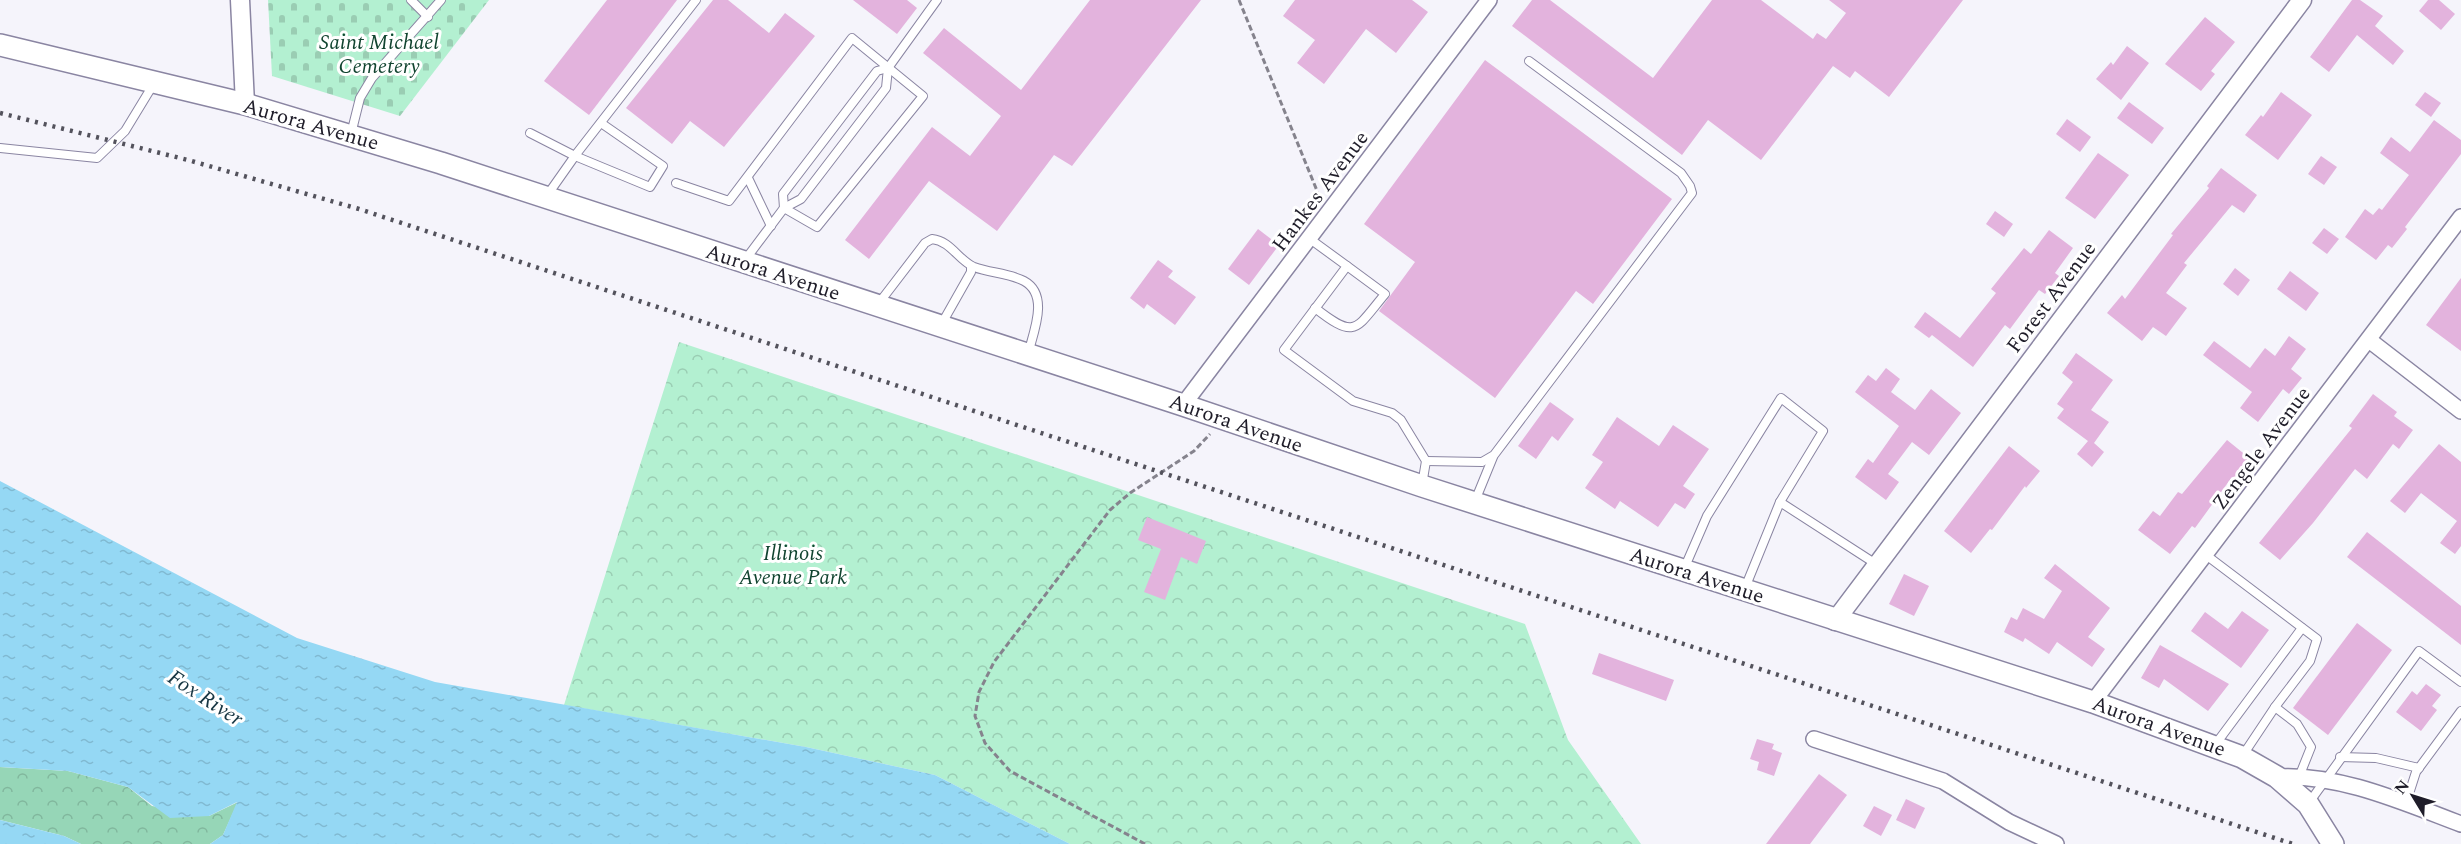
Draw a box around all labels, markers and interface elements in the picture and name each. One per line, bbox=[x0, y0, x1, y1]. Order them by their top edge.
park label: Saint Michael Cemetery bbox=[319, 27, 439, 83]
street label: Aurora Avenue bbox=[239, 90, 383, 160]
street label: Hankes Avenue bbox=[1265, 124, 1377, 259]
street label: Forest Avenue bbox=[1999, 235, 2105, 360]
street label: Aurora Avenue bbox=[701, 236, 844, 310]
street label: Zengele Avenue bbox=[2205, 380, 2319, 517]
street label: Aurora Avenue bbox=[1164, 386, 1307, 462]
park label: Illinois Avenue Park bbox=[738, 538, 847, 594]
street label: Aurora Avenue bbox=[1625, 539, 1768, 613]
water label: Fox River bbox=[161, 661, 250, 735]
street label: Aurora Avenue bbox=[2087, 688, 2230, 766]
north arrow bbox=[2383, 766, 2443, 826]
text: N bbox=[2388, 775, 2415, 800]

